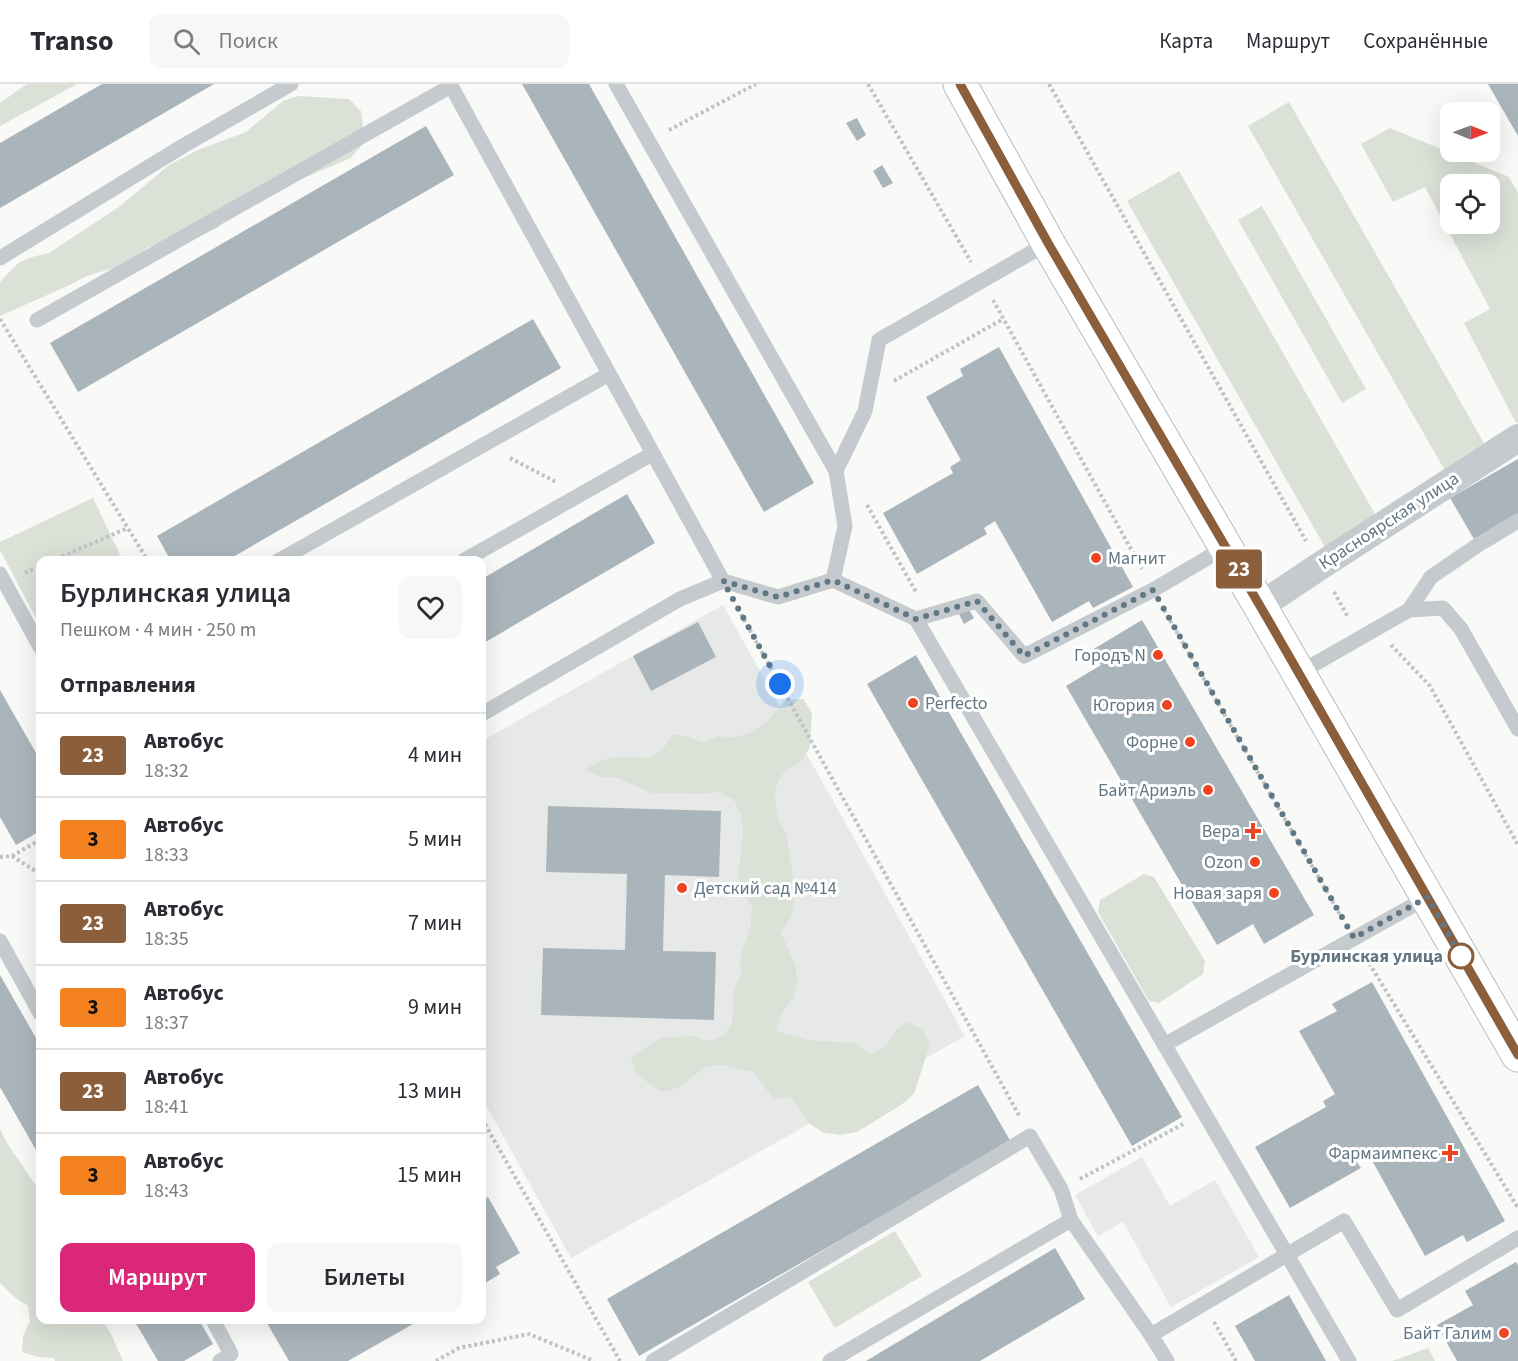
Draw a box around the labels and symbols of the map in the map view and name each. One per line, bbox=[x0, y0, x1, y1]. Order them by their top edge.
north arrow bbox=[1440, 102, 1500, 162]
street label: Красноярская улица bbox=[1314, 466, 1464, 576]
place label: Магнит bbox=[1108, 546, 1166, 571]
line badge: 23 bbox=[1212, 550, 1266, 588]
marker: Магнит bbox=[1089, 551, 1103, 565]
place label: Городъ N bbox=[1074, 643, 1146, 668]
marker: Городъ N bbox=[1151, 648, 1165, 662]
your location bbox=[765, 669, 795, 699]
place label: Perfecto bbox=[925, 691, 988, 716]
place label: Югория bbox=[1093, 693, 1155, 718]
marker: Perfecto bbox=[906, 696, 920, 710]
marker: Югория bbox=[1160, 698, 1174, 712]
place label: Форне bbox=[1126, 730, 1178, 755]
marker: Форне bbox=[1183, 735, 1197, 749]
place label: Байт Ариэль bbox=[1098, 778, 1196, 803]
marker: Байт Ариэль bbox=[1201, 783, 1215, 797]
place label: Вера bbox=[1202, 819, 1240, 844]
marker: Вера bbox=[1244, 822, 1262, 840]
place label: Ozon bbox=[1204, 850, 1243, 875]
marker: Ozon bbox=[1248, 855, 1262, 869]
place label: Детский сад №414 bbox=[694, 876, 837, 901]
marker: Детский сад №414 bbox=[675, 881, 689, 895]
place label: Новая заря bbox=[1173, 881, 1262, 906]
marker: Новая заря bbox=[1267, 886, 1281, 900]
marker: Бурлинская улица bbox=[1448, 943, 1474, 969]
place label: Бурлинская улица bbox=[1290, 944, 1443, 969]
place label: Фармаимпекс bbox=[1328, 1141, 1438, 1166]
marker: Фармаимпекс bbox=[1443, 1146, 1457, 1160]
place label: Байт Галим bbox=[1403, 1321, 1492, 1346]
marker: Байт Галим bbox=[1497, 1326, 1511, 1340]

